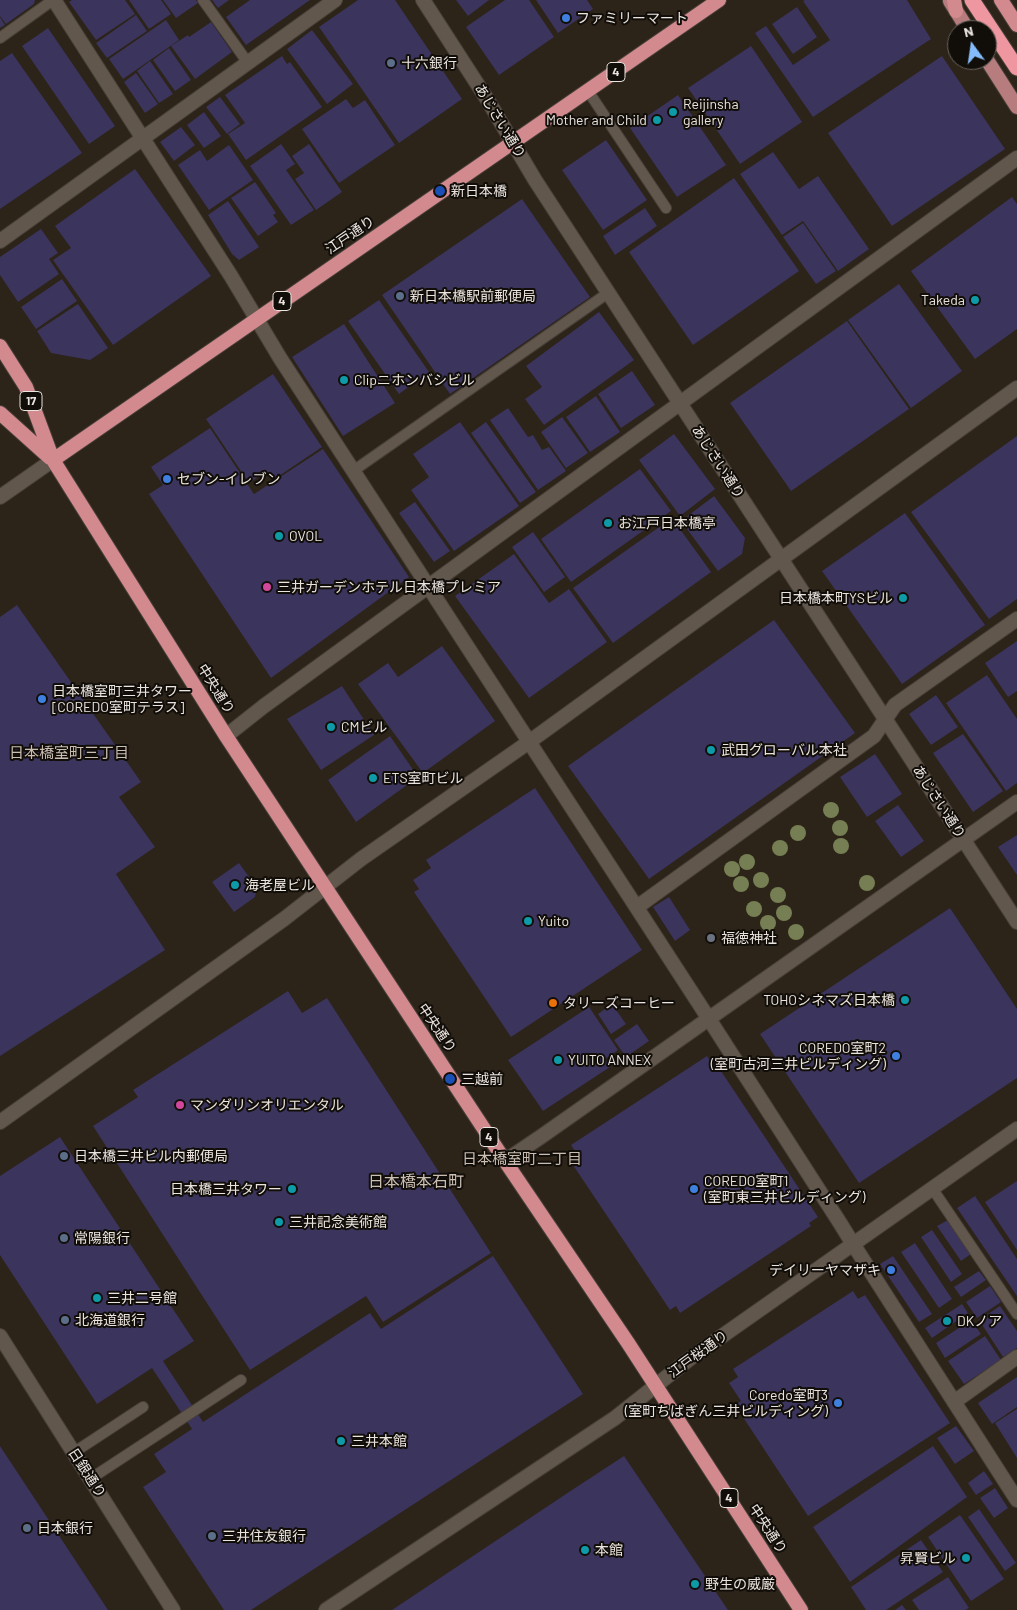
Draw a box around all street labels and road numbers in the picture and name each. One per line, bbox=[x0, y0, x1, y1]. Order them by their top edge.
road number: 4 bbox=[607, 62, 625, 82]
street label: あじさい通り bbox=[471, 81, 529, 161]
street label: 江戸通り bbox=[322, 212, 378, 258]
road number: 4 bbox=[273, 292, 291, 310]
road number: 17 bbox=[20, 392, 42, 411]
street label: あじさい通り bbox=[688, 422, 748, 502]
street label: 中央通り bbox=[194, 661, 238, 717]
street label: あじさい通り bbox=[909, 762, 969, 842]
street label: 中央通り bbox=[414, 1000, 460, 1056]
road number: 4 bbox=[480, 1128, 498, 1146]
street label: 江戸桜通り bbox=[665, 1327, 731, 1381]
street label: 日銀通り bbox=[65, 1445, 109, 1501]
road number: 4 bbox=[720, 1489, 738, 1508]
street label: 中央通り bbox=[746, 1501, 790, 1557]

